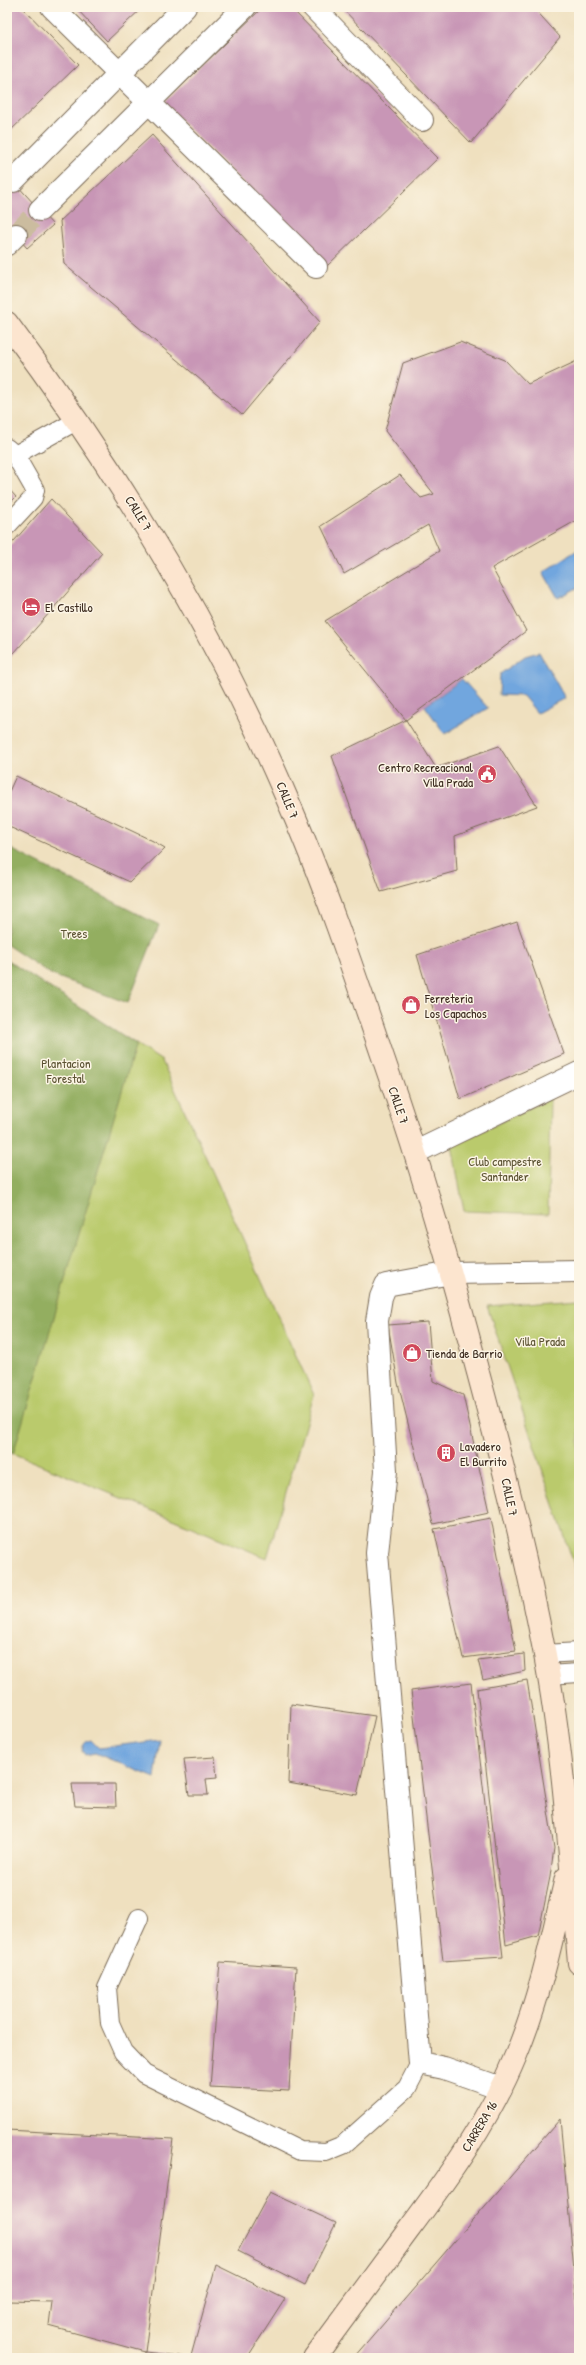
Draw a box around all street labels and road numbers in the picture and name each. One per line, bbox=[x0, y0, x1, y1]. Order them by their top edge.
street label: CALLE 7 bbox=[121, 492, 157, 534]
street label: CALLE 7 bbox=[272, 779, 304, 821]
street label: CALLE 7 bbox=[384, 1084, 414, 1126]
street label: CALLE 7 bbox=[497, 1476, 523, 1518]
street label: CARRERA 16 bbox=[457, 2097, 501, 2155]

